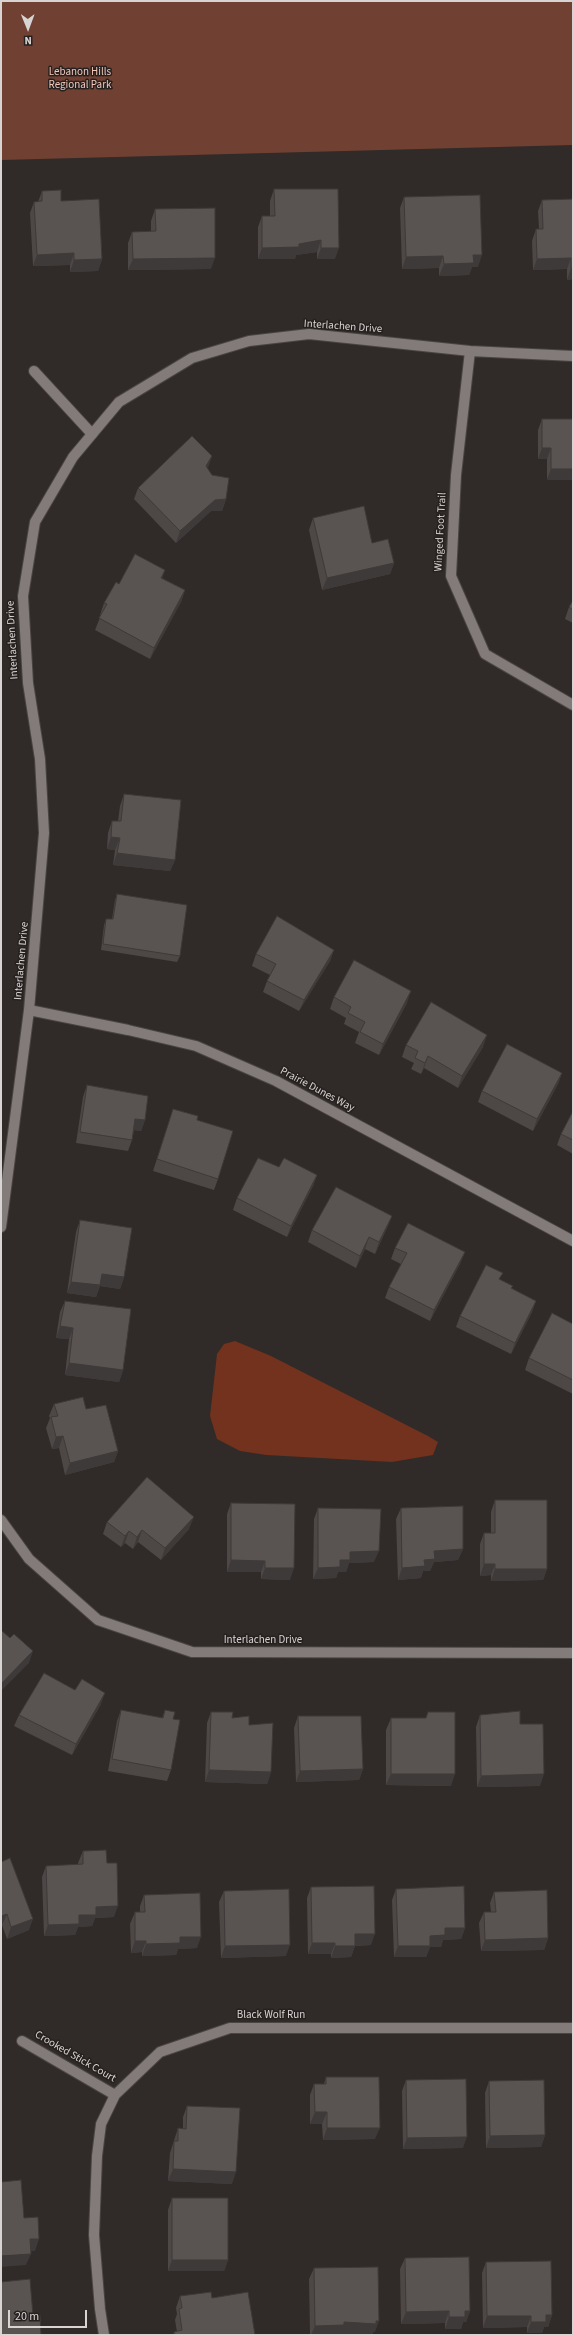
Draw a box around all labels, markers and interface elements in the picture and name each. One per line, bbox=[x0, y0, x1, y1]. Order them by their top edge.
north arrow bbox=[8, 8, 48, 48]
text: N bbox=[24, 33, 32, 48]
park label: Lebanon Hills Regional Park bbox=[49, 66, 111, 92]
street label: Interlachen Drive bbox=[303, 318, 383, 336]
street label: Winged Foot Trail bbox=[432, 492, 450, 572]
street label: Interlachen Drive bbox=[4, 600, 22, 680]
street label: Interlachen Drive bbox=[12, 921, 32, 1001]
street label: Prairie Dunes Way bbox=[278, 1065, 356, 1115]
street label: Interlachen Drive bbox=[224, 1634, 302, 1648]
street label: Black Wolf Run bbox=[237, 2009, 305, 2023]
street label: Crooked Stick Court bbox=[32, 2028, 118, 2086]
scale bar bbox=[10, 2302, 89, 2328]
text: 20 m bbox=[15, 2308, 39, 2325]

